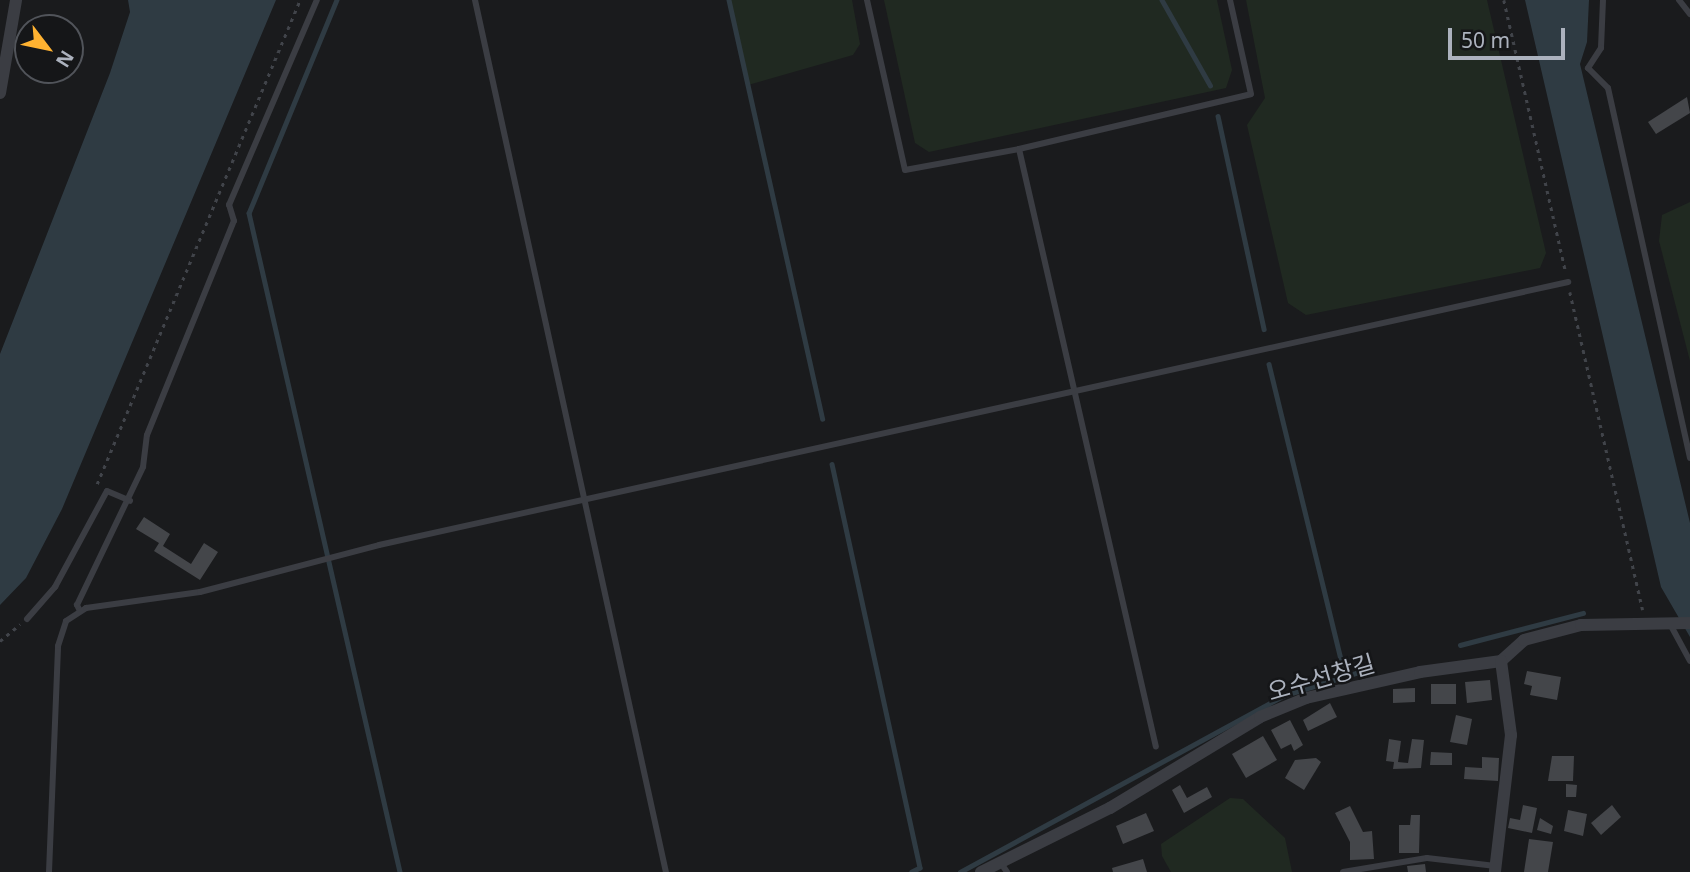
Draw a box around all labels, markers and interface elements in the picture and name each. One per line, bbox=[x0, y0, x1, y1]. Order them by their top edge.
north arrow bbox=[14, 14, 84, 84]
scale bar bbox=[1452, 14, 1569, 58]
text: 50 m bbox=[1461, 26, 1510, 54]
text: N bbox=[50, 46, 80, 73]
street label: 오수선창길 bbox=[1264, 648, 1378, 706]

